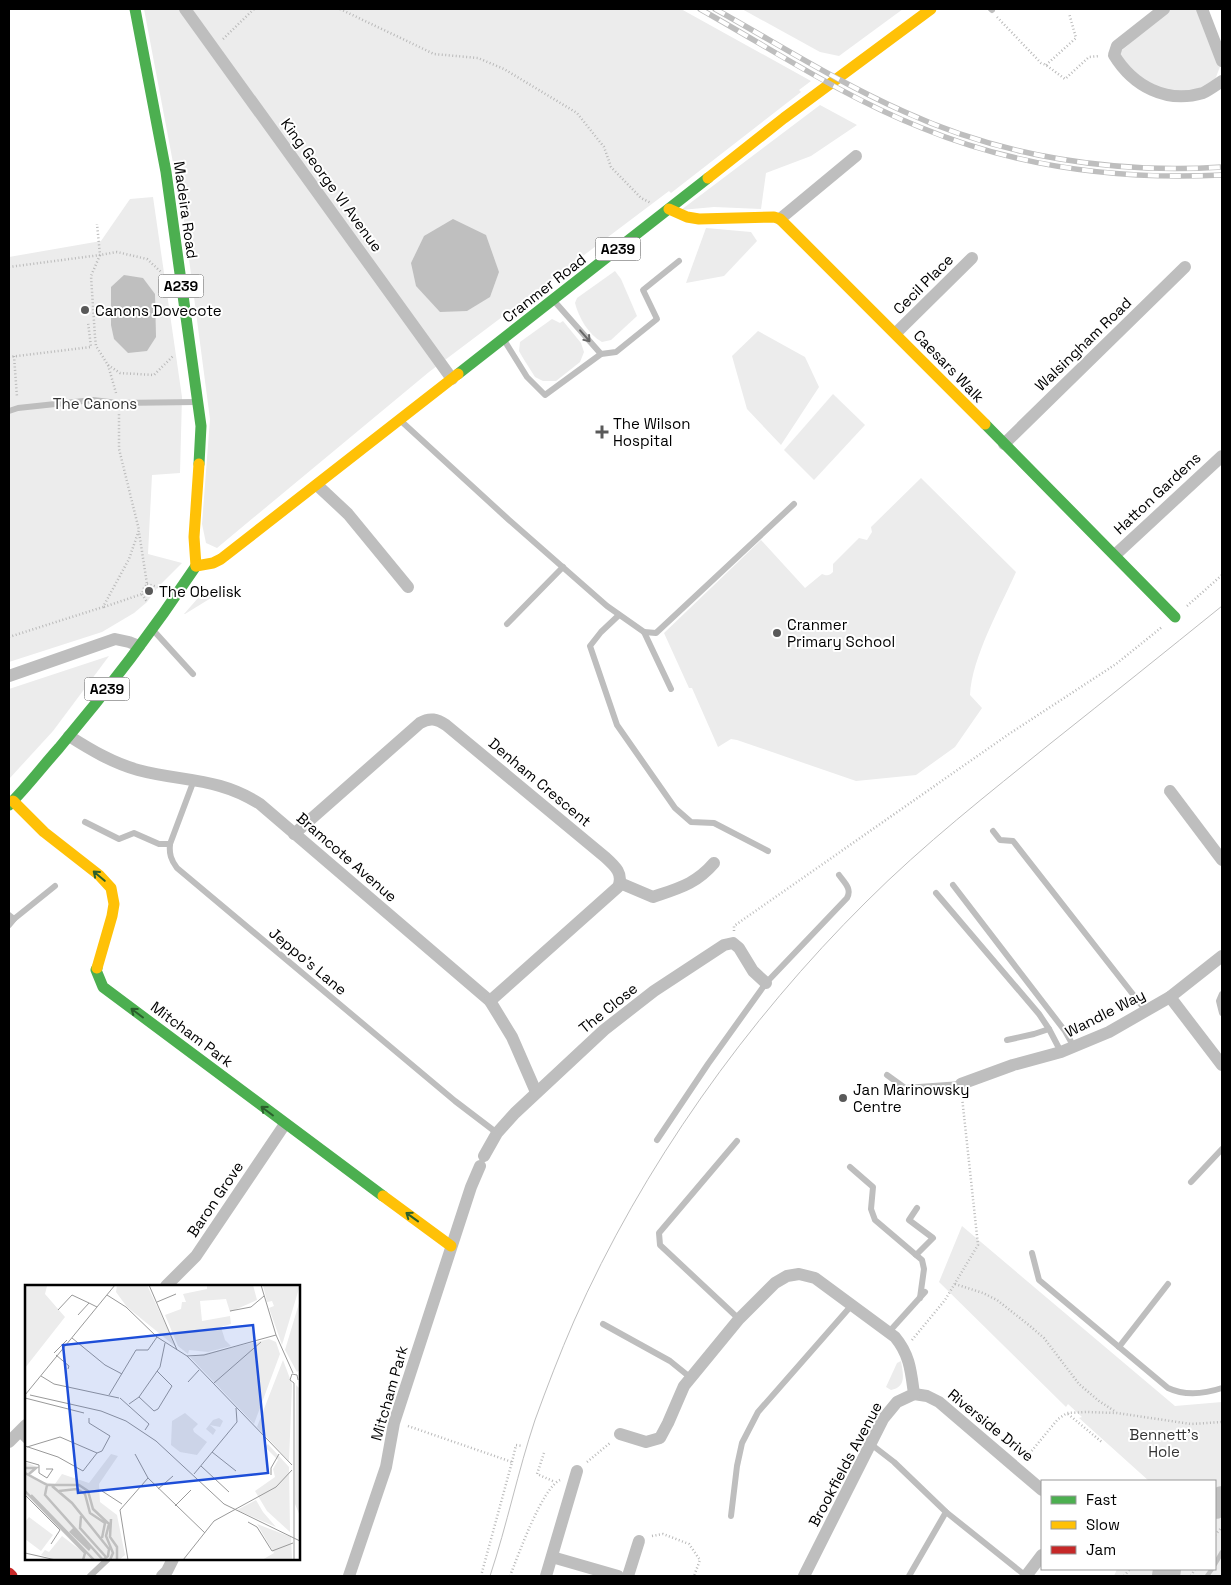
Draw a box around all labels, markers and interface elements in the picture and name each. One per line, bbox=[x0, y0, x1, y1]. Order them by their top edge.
street label: King George VI Avenue bbox=[277, 114, 387, 256]
street label: Madeira Road bbox=[170, 160, 202, 260]
road number: A239 bbox=[596, 238, 640, 260]
street label: Cranmer Road bbox=[498, 249, 590, 327]
street label: Cecil Place bbox=[889, 250, 957, 318]
road number: A239 bbox=[158, 274, 204, 298]
street label: Walsingham Road bbox=[1031, 293, 1135, 395]
place label: Canons Dovecote bbox=[95, 301, 222, 320]
marker: Canons Dovecote bbox=[79, 304, 91, 316]
street label: Caesars Walk bbox=[910, 326, 988, 406]
one-way arrow bbox=[579, 329, 591, 342]
park label: The Canons bbox=[53, 394, 137, 413]
place label: The Wilson Hospital bbox=[613, 414, 690, 450]
marker: The Wilson Hospital bbox=[595, 425, 609, 439]
street label: Hatton Gardens bbox=[1110, 448, 1205, 538]
place label: The Obelisk bbox=[159, 582, 242, 601]
marker: The Obelisk bbox=[143, 585, 155, 597]
place label: Cranmer Primary School bbox=[787, 615, 895, 651]
marker: Cranmer Primary School bbox=[771, 627, 783, 639]
road number: A239 bbox=[84, 678, 130, 701]
street label: Denham Crescent bbox=[485, 734, 595, 831]
street label: Bramcote Avenue bbox=[293, 808, 401, 906]
one-way arrow bbox=[93, 870, 106, 881]
street label: Jeppo's Lane bbox=[265, 923, 351, 999]
street label: The Close bbox=[575, 978, 641, 1037]
street label: Wandle Way bbox=[1062, 985, 1148, 1041]
street label: Mitcham Park bbox=[147, 997, 237, 1071]
one-way arrow bbox=[131, 1007, 144, 1018]
place label: Jan Marinowsky Centre bbox=[853, 1080, 970, 1116]
marker: Jan Marinowsky Centre bbox=[837, 1092, 849, 1104]
one-way arrow bbox=[261, 1105, 274, 1116]
street label: Baron Grove bbox=[183, 1157, 247, 1240]
one-way arrow bbox=[405, 1212, 419, 1223]
inset map bbox=[25, 1285, 300, 1560]
street label: Mitcham Park bbox=[366, 1343, 412, 1443]
street label: Riverside Drive bbox=[944, 1385, 1038, 1466]
street label: Brookfields Avenue bbox=[804, 1398, 886, 1530]
park label: Bennett's Hole bbox=[1129, 1425, 1199, 1461]
legend bbox=[1041, 1480, 1216, 1570]
text: Fast bbox=[1086, 1490, 1117, 1509]
text: Slow bbox=[1086, 1515, 1120, 1534]
text: Jam bbox=[1086, 1540, 1116, 1559]

